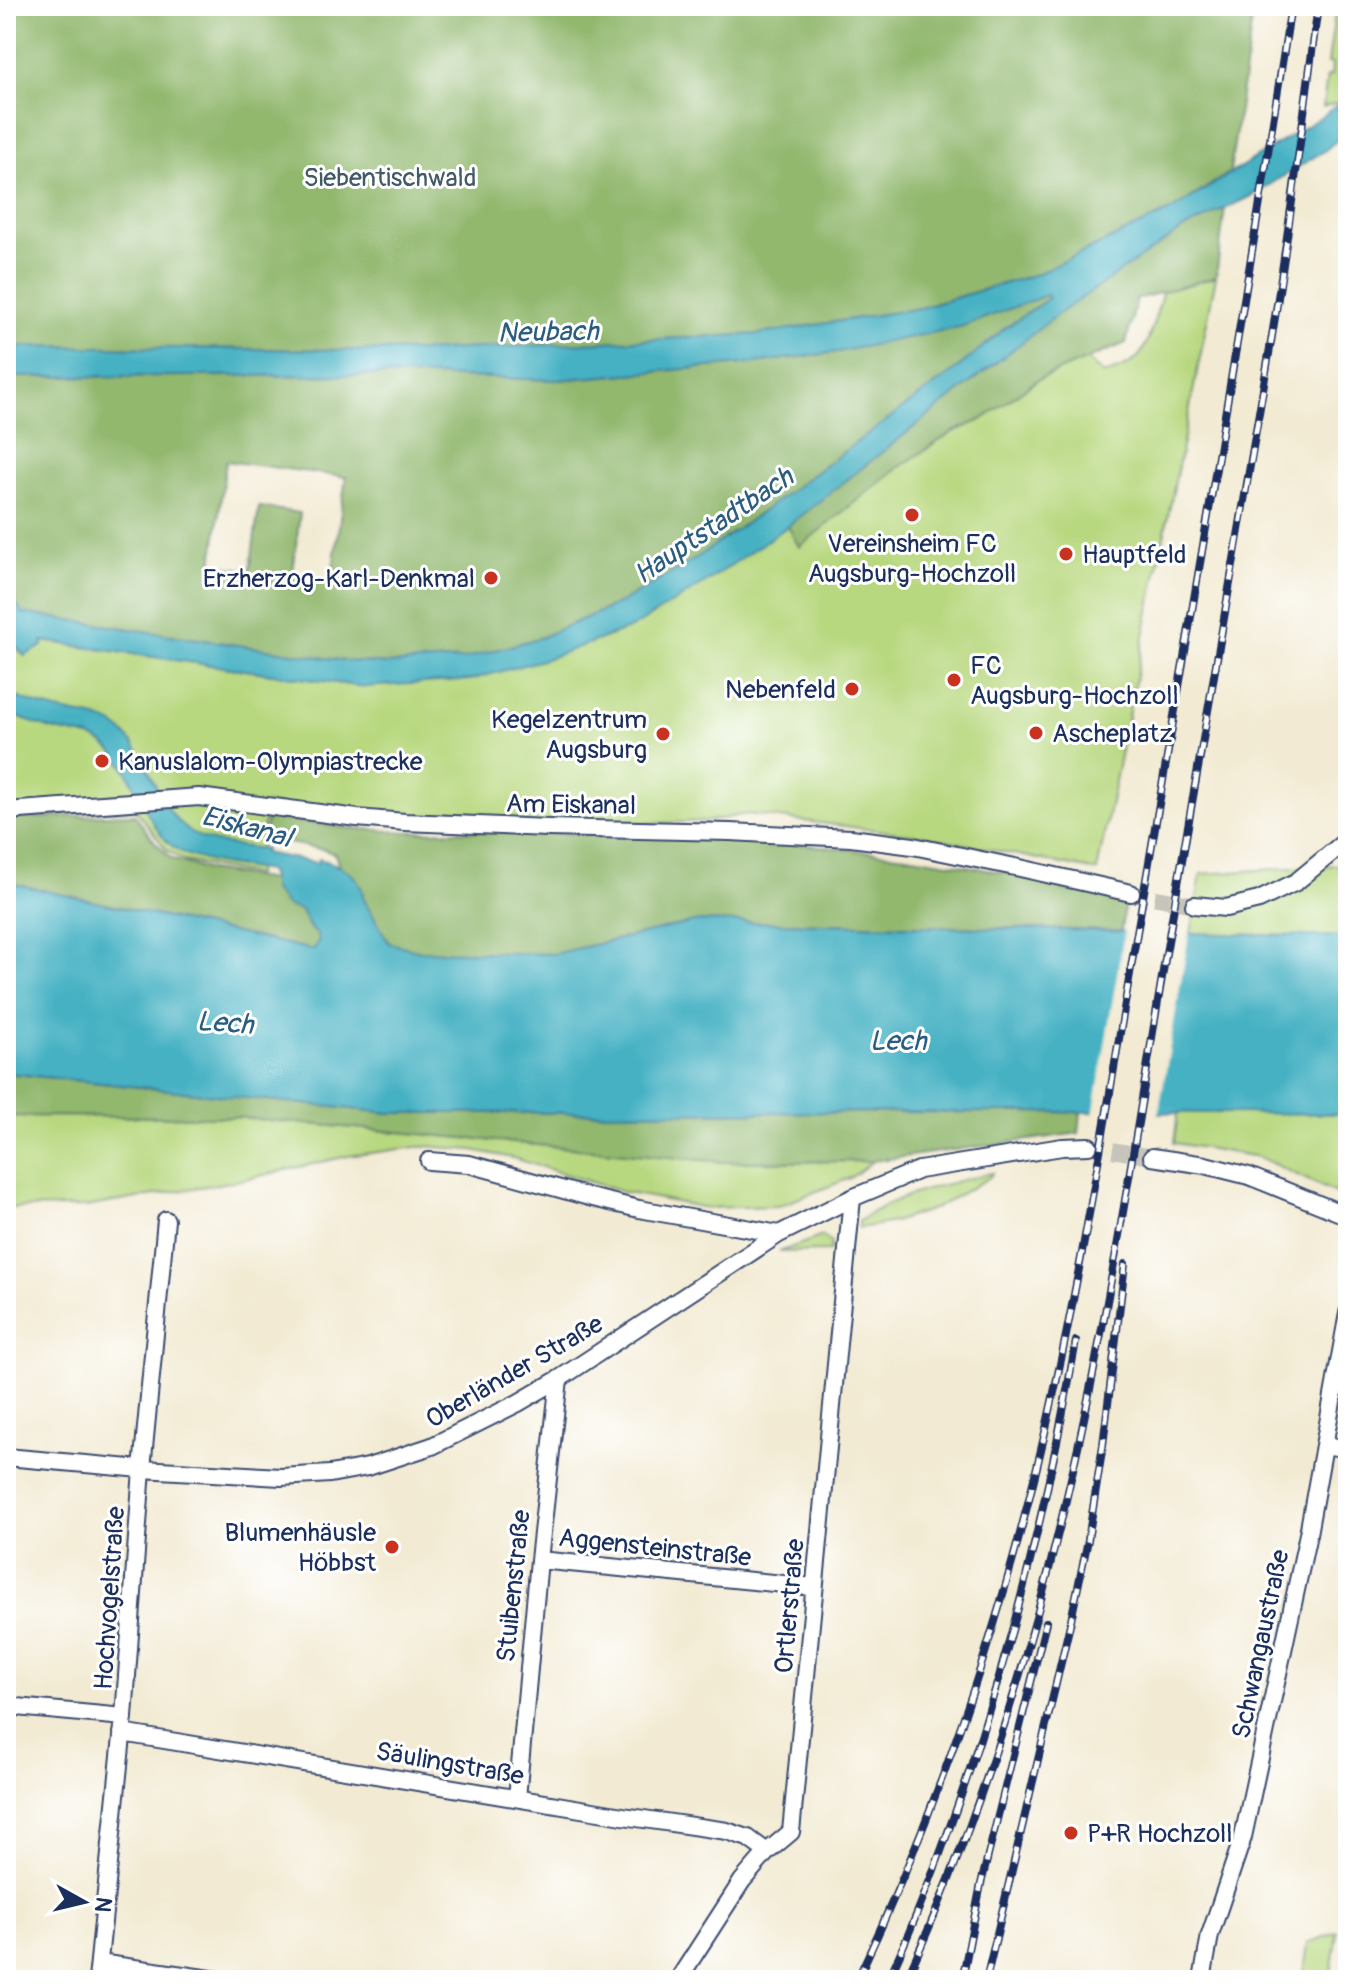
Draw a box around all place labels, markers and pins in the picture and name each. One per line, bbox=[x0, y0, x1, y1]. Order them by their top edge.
marker: Vereinsheim FC Augsburg-Hochzoll bbox=[903, 506, 921, 524]
place label: Vereinsheim FC Augsburg-Hochzoll bbox=[808, 528, 1016, 590]
place label: Hauptfeld bbox=[1082, 539, 1187, 571]
marker: Hauptfeld bbox=[1057, 545, 1075, 563]
place label: Erzherzog-Karl-Denkmal bbox=[203, 563, 475, 595]
marker: Erzherzog-Karl-Denkmal bbox=[482, 569, 500, 587]
place label: FC Augsburg-Hochzoll bbox=[970, 650, 1179, 712]
marker: FC Augsburg-Hochzoll bbox=[945, 671, 963, 689]
place label: Nebenfeld bbox=[725, 674, 836, 706]
marker: Nebenfeld bbox=[843, 680, 861, 698]
place label: Kegelzentrum Augsburg bbox=[491, 704, 647, 766]
place label: Ascheplatz bbox=[1052, 718, 1173, 750]
marker: Ascheplatz bbox=[1027, 724, 1045, 742]
marker: Kegelzentrum Augsburg bbox=[654, 725, 672, 743]
place label: Kanuslalom-Olympiastrecke bbox=[118, 746, 423, 778]
marker: Kanuslalom-Olympiastrecke bbox=[93, 752, 111, 770]
place label: Blumenhäusle Höbbst bbox=[224, 1517, 377, 1579]
marker: Blumenhäusle Höbbst bbox=[383, 1538, 401, 1556]
place label: P+R Hochzoll bbox=[1087, 1818, 1233, 1850]
marker: P+R Hochzoll bbox=[1062, 1824, 1080, 1842]

